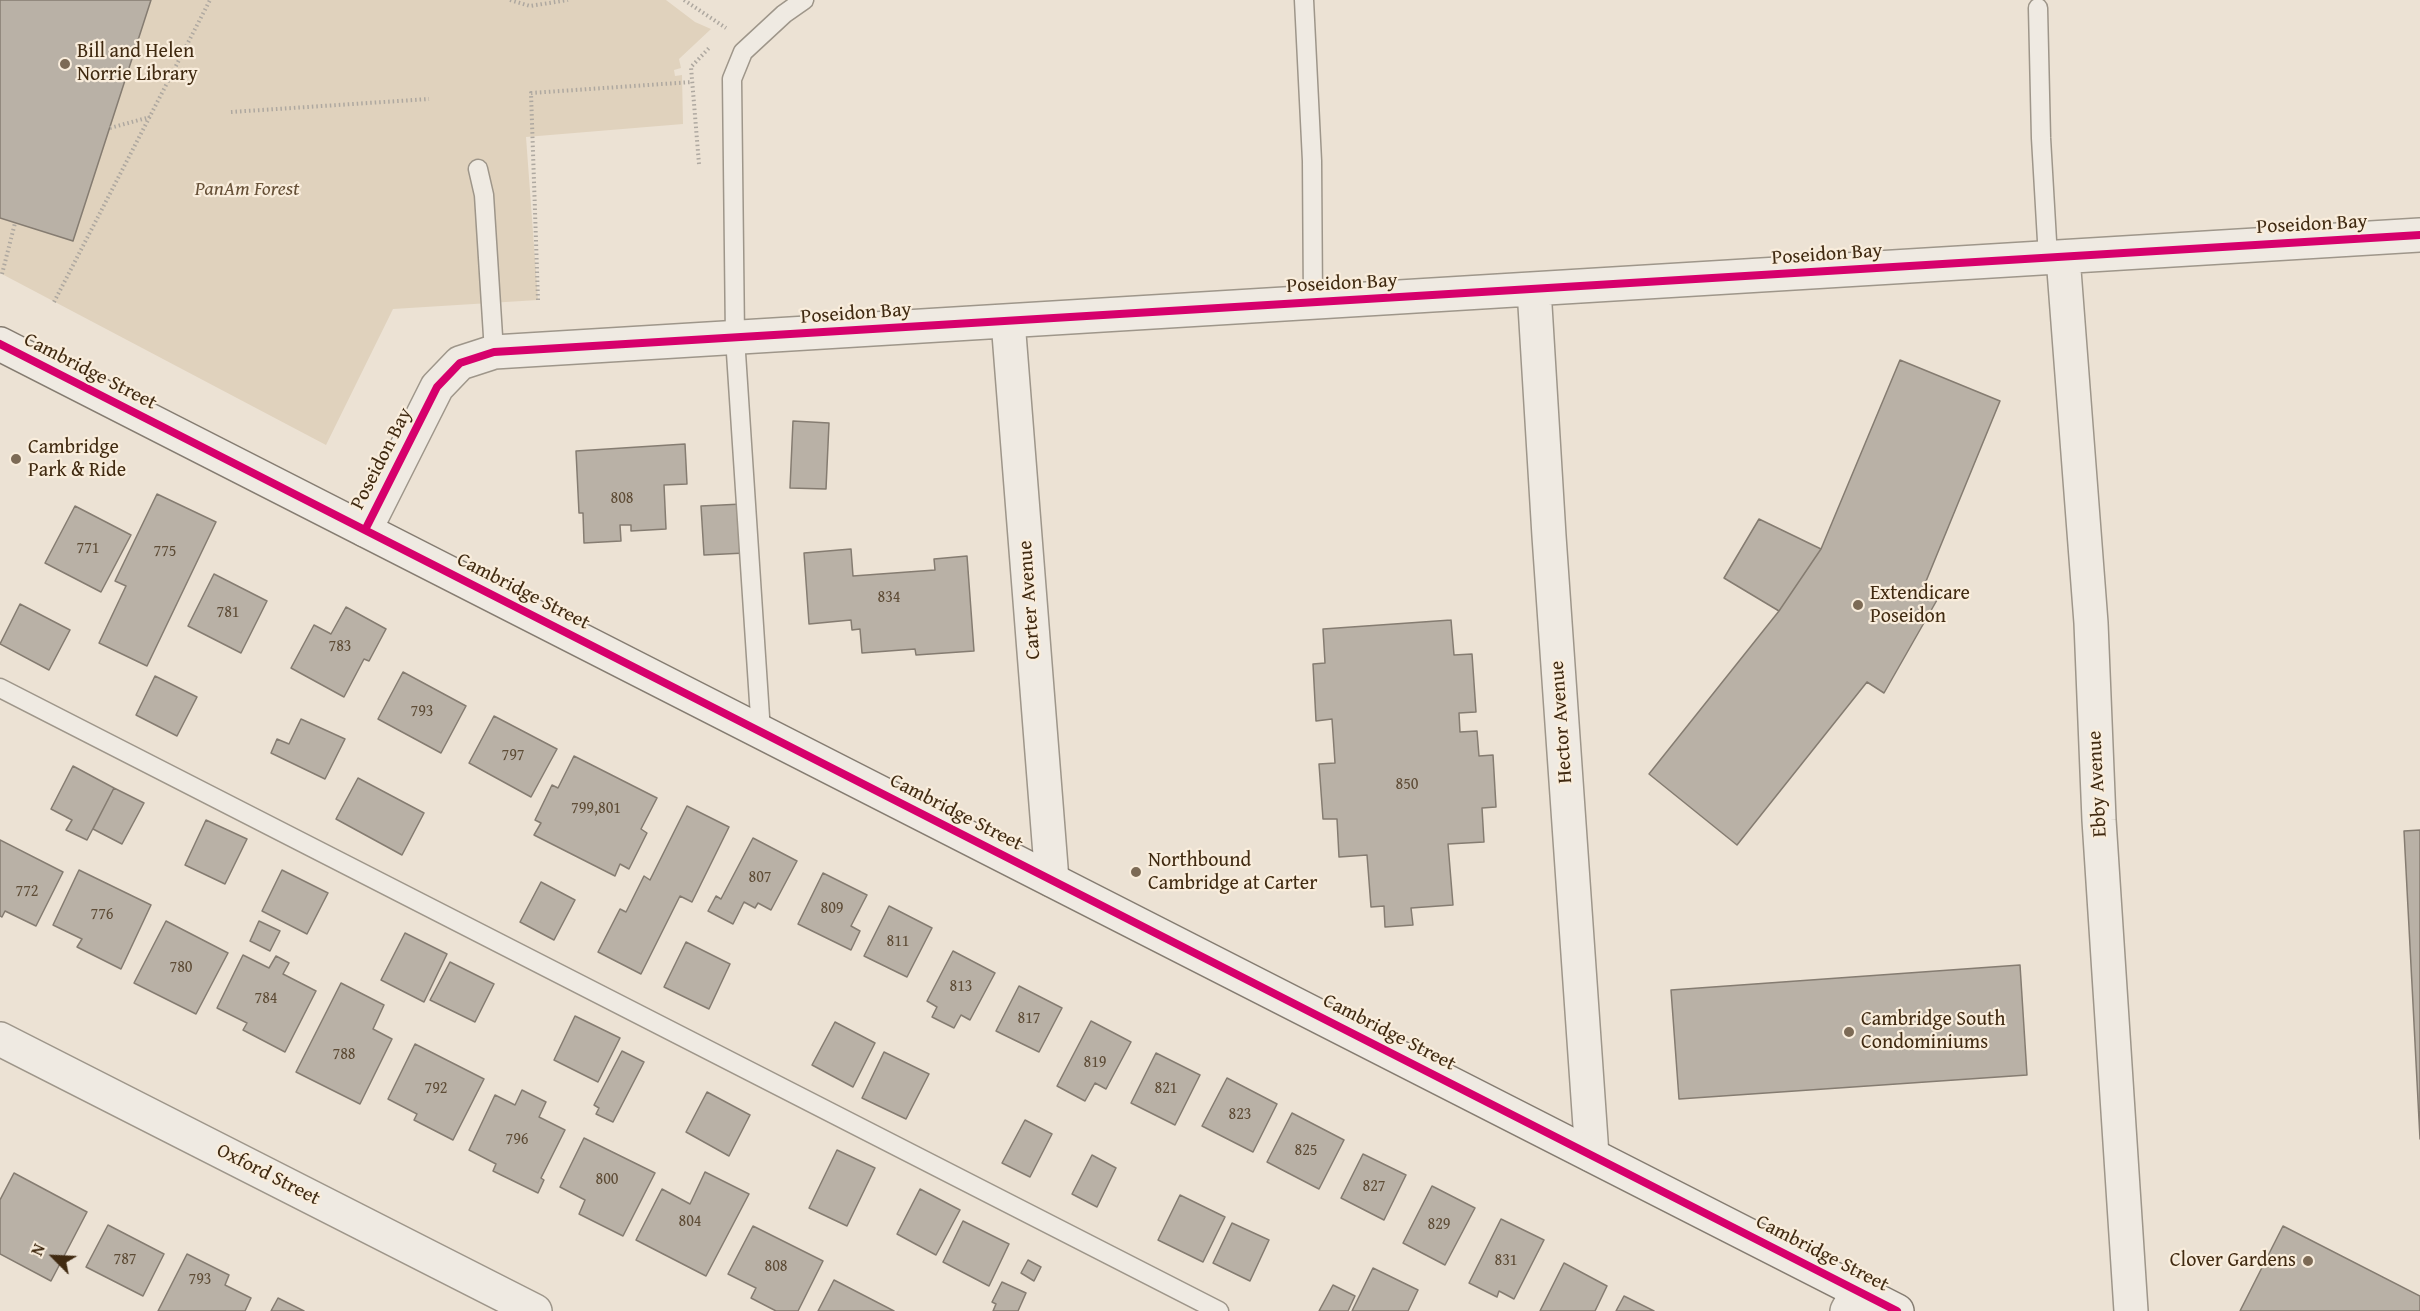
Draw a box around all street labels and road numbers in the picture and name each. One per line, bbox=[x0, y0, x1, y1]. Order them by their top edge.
street label: Poseidon Bay bbox=[2256, 210, 2368, 240]
street label: Poseidon Bay bbox=[1771, 239, 1883, 271]
street label: Poseidon Bay bbox=[1286, 269, 1398, 299]
street label: Poseidon Bay bbox=[800, 298, 912, 330]
street label: Cambridge Street bbox=[20, 328, 160, 416]
street label: Poseidon Bay bbox=[346, 404, 418, 514]
street label: Carter Avenue bbox=[1014, 540, 1046, 660]
street label: Cambridge Street bbox=[453, 548, 593, 636]
street label: Hector Avenue bbox=[1546, 660, 1578, 784]
street label: Ebby Avenue bbox=[2083, 730, 2113, 838]
street label: Cambridge Street bbox=[886, 769, 1026, 857]
street label: Cambridge Street bbox=[1319, 989, 1459, 1077]
street label: Oxford Street bbox=[212, 1139, 324, 1211]
street label: Cambridge Street bbox=[1752, 1210, 1892, 1298]

